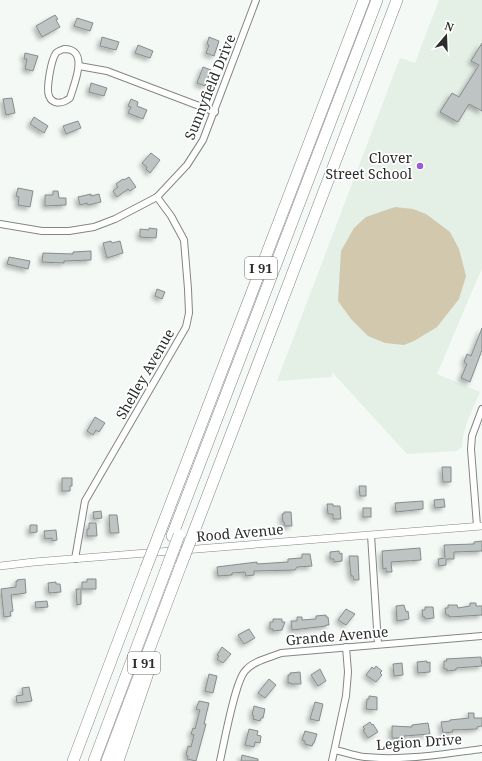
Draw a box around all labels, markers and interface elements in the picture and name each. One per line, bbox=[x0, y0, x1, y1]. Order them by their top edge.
north arrow bbox=[426, 16, 466, 56]
text: N bbox=[443, 18, 456, 35]
street label: Sunnyfield Drive bbox=[180, 31, 239, 142]
place label: Clover Street School bbox=[325, 148, 413, 183]
marker: Clover Street School bbox=[415, 161, 425, 171]
road number: I 91 bbox=[245, 257, 277, 279]
street label: Shelley Avenue bbox=[111, 325, 178, 423]
street label: Rood Avenue bbox=[195, 519, 284, 546]
street label: Grande Avenue bbox=[285, 622, 389, 649]
road number: I 91 bbox=[128, 652, 160, 674]
street label: Legion Drive bbox=[375, 729, 462, 754]

